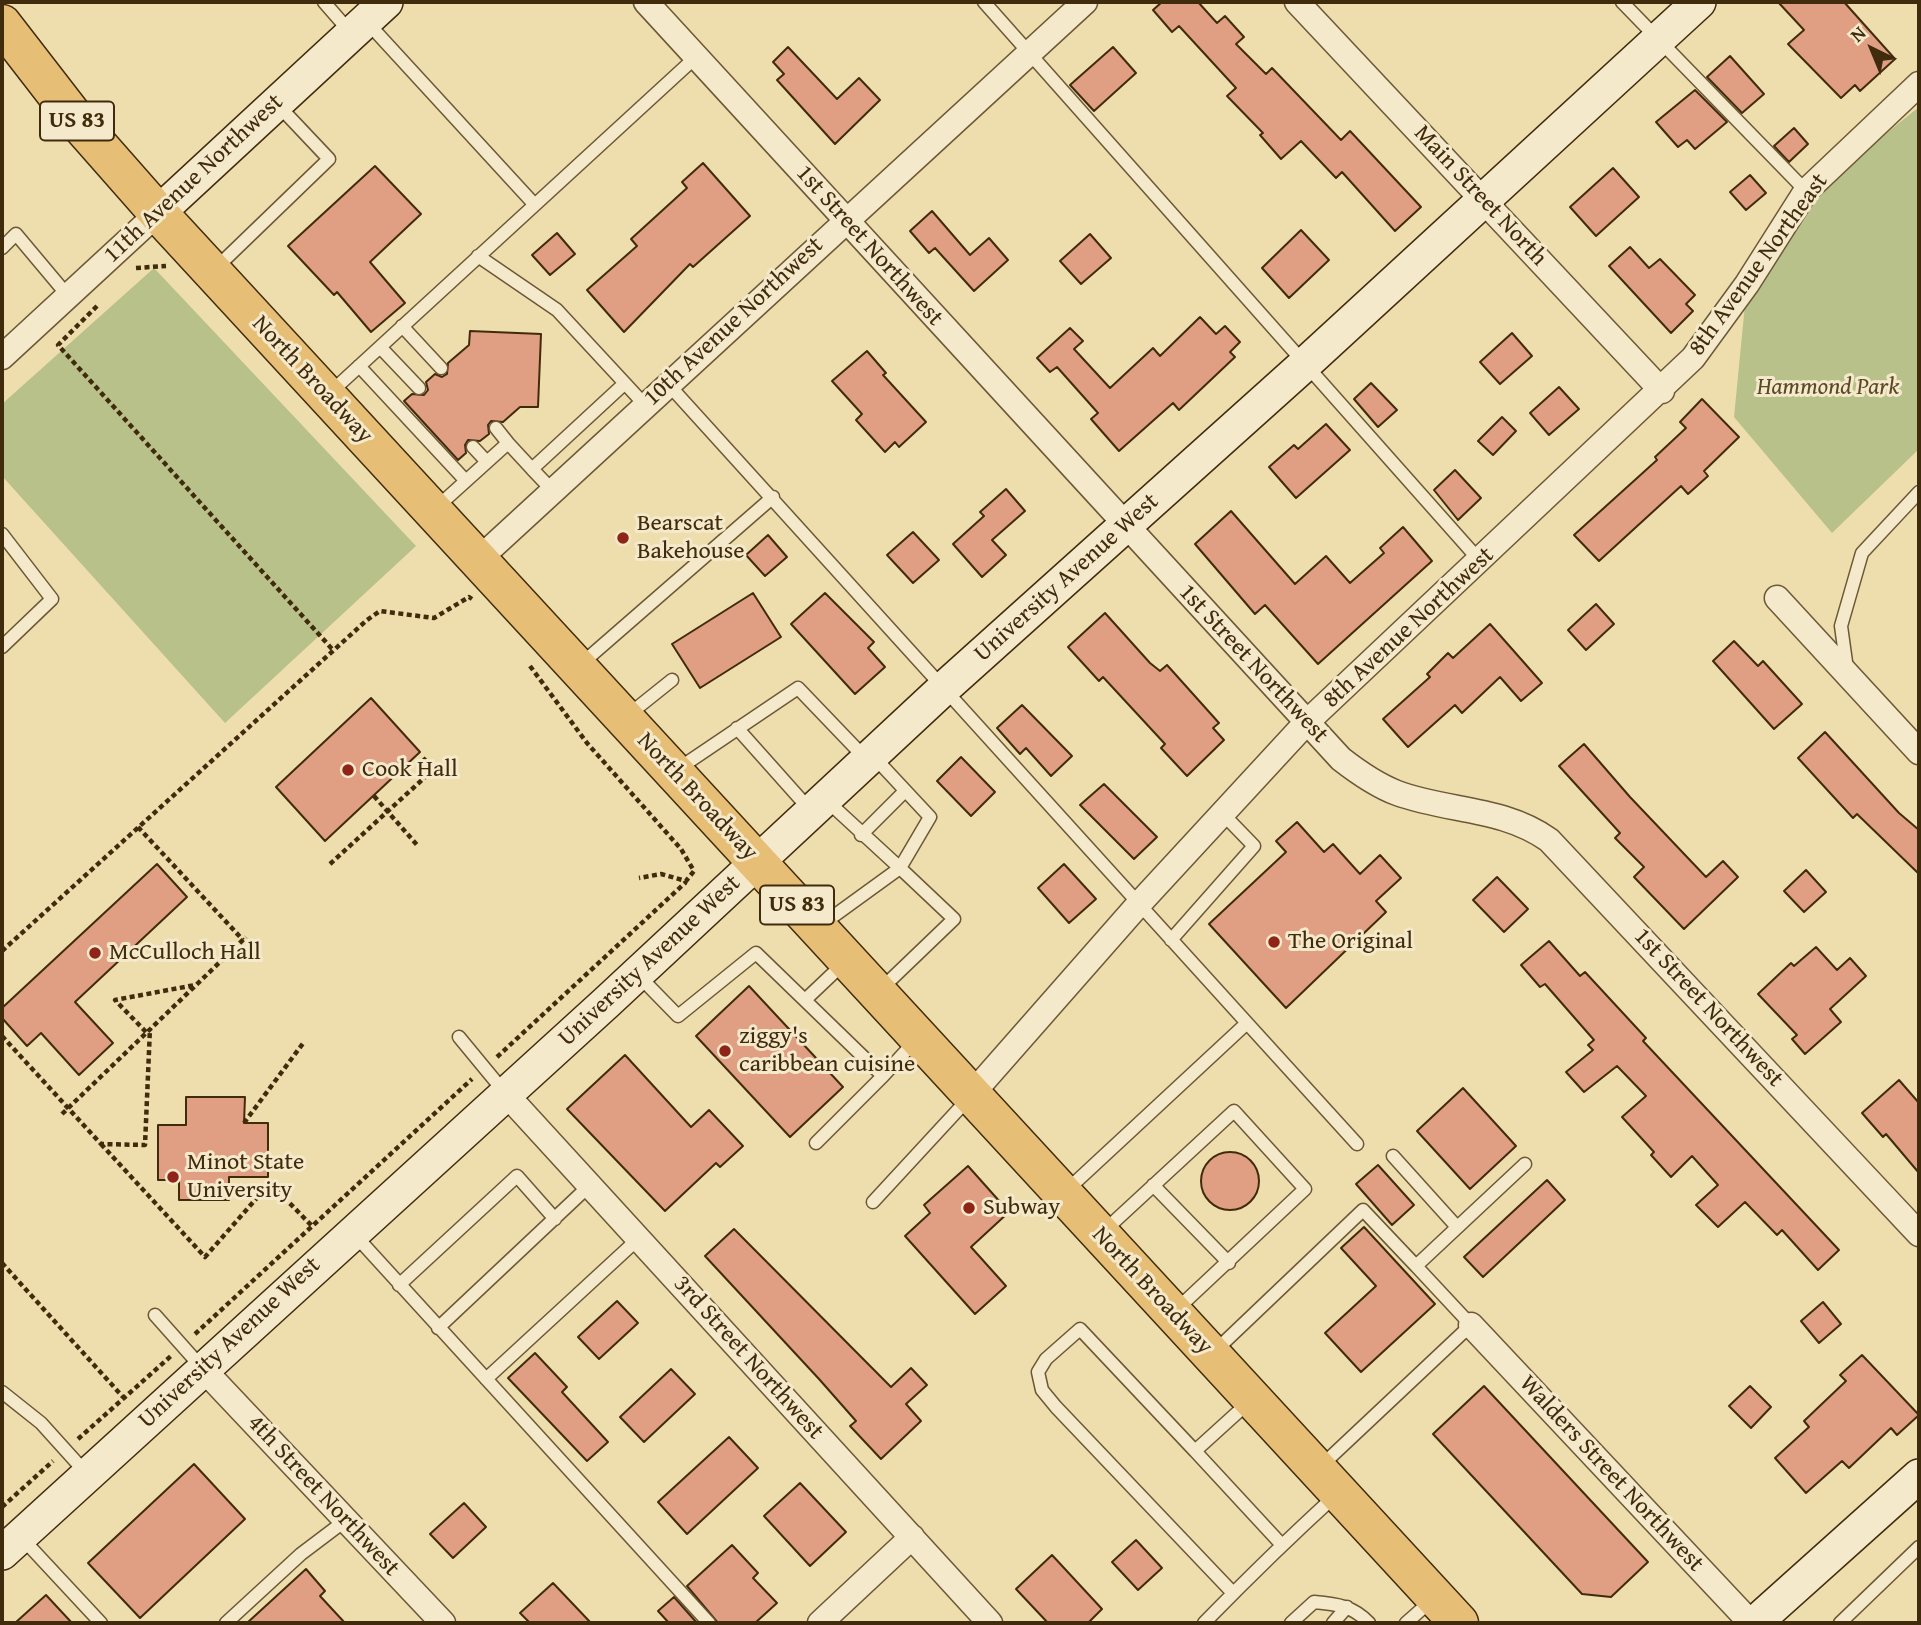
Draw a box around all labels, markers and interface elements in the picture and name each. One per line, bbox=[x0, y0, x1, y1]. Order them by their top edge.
north arrow bbox=[1837, 14, 1907, 84]
text: N bbox=[1843, 19, 1872, 48]
street label: 11th Avenue Northwest bbox=[98, 88, 290, 270]
road number: US 83 bbox=[40, 102, 114, 140]
street label: Main Street North bbox=[1407, 120, 1553, 272]
street label: 1st Street Northwest bbox=[789, 160, 949, 332]
street label: 8th Avenue Northeast bbox=[1683, 168, 1835, 362]
street label: 10th Avenue Northwest bbox=[638, 231, 830, 413]
street label: North Broadway bbox=[245, 310, 379, 450]
park label: Hammond Park bbox=[1757, 374, 1899, 402]
street label: University Avenue West bbox=[969, 488, 1165, 668]
place label: Bearscat Bakehouse bbox=[637, 510, 744, 566]
marker: Bearscat Bakehouse bbox=[615, 530, 631, 546]
street label: 8th Avenue Northwest bbox=[1317, 541, 1501, 715]
street label: 1st Street Northwest bbox=[1172, 579, 1334, 749]
street label: North Broadway bbox=[630, 727, 764, 867]
place label: Cook Hall bbox=[362, 756, 458, 784]
marker: Cook Hall bbox=[340, 762, 356, 778]
street label: University Avenue West bbox=[553, 869, 747, 1053]
road number: US 83 bbox=[760, 885, 834, 924]
street label: 1st Street Northwest bbox=[1627, 923, 1789, 1093]
place label: The Original bbox=[1288, 928, 1413, 956]
marker: The Original bbox=[1266, 934, 1282, 950]
place label: McCulloch Hall bbox=[109, 939, 261, 967]
marker: McCulloch Hall bbox=[87, 945, 103, 961]
place label: ziggy's caribbean cuisine bbox=[739, 1023, 915, 1079]
marker: ziggy's caribbean cuisine bbox=[717, 1043, 733, 1059]
place label: Minot State University bbox=[187, 1149, 304, 1205]
marker: Minot State University bbox=[165, 1169, 181, 1185]
place label: Subway bbox=[983, 1194, 1060, 1222]
marker: Subway bbox=[961, 1200, 977, 1216]
street label: North Broadway bbox=[1085, 1221, 1219, 1361]
street label: University Avenue West bbox=[133, 1251, 327, 1435]
street label: 3rd Street Northwest bbox=[667, 1270, 829, 1446]
street label: Walders Street Northwest bbox=[1513, 1370, 1709, 1578]
street label: 4th Street Northwest bbox=[241, 1409, 405, 1583]

